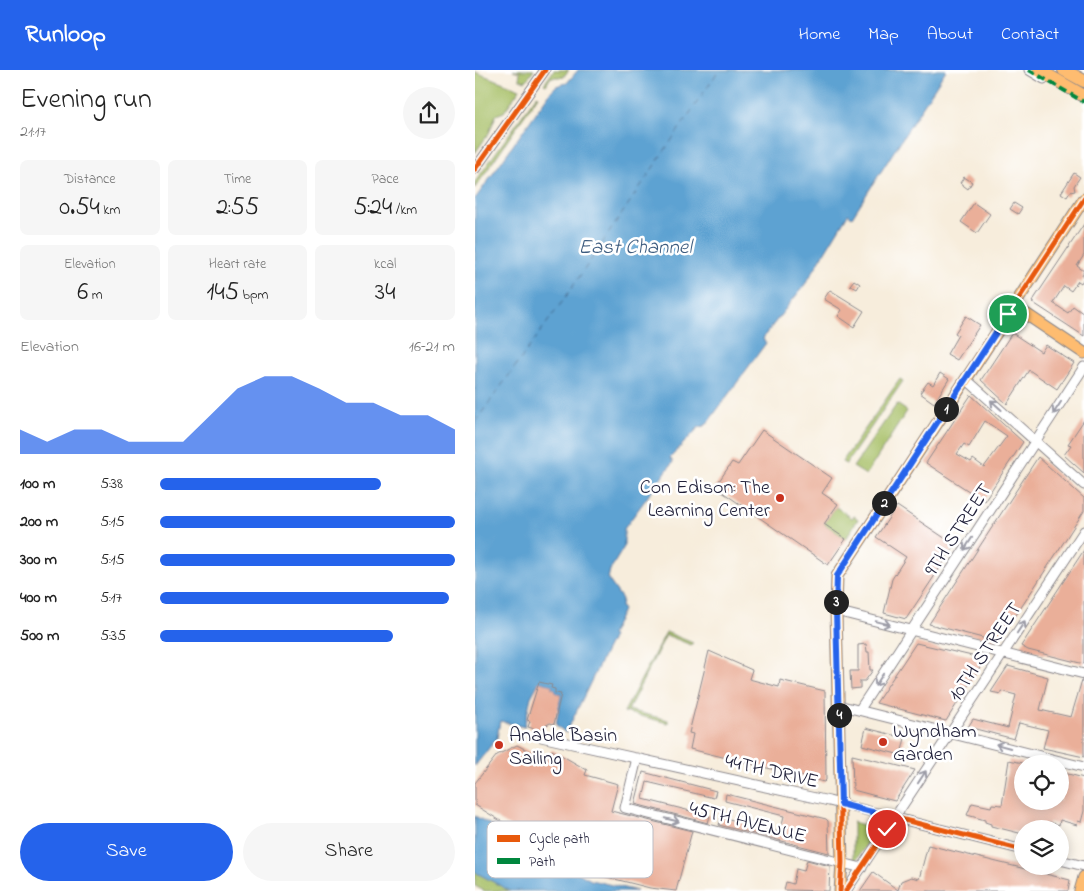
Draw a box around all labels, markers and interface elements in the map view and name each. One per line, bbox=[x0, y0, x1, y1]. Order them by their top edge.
text: Runloop bbox=[25, 18, 106, 53]
text: Home bbox=[799, 22, 840, 48]
text: Map bbox=[868, 22, 899, 48]
text: About bbox=[927, 22, 973, 48]
text: Contact bbox=[1001, 22, 1059, 48]
text: Evening run bbox=[20, 80, 152, 121]
button: share bbox=[403, 87, 455, 139]
text: 21:17 bbox=[20, 120, 46, 144]
text: Distance bbox=[64, 169, 116, 190]
text: Time bbox=[224, 169, 251, 190]
text: Pace bbox=[372, 169, 399, 190]
text: 0.54 bbox=[59, 190, 100, 226]
text: 2:55 bbox=[216, 190, 259, 226]
text: 5:24 bbox=[353, 190, 392, 226]
text: km bbox=[100, 200, 120, 221]
text: /km bbox=[392, 200, 417, 221]
water label: East Channel bbox=[578, 233, 694, 263]
text: Elevation bbox=[64, 254, 116, 275]
text: Heart rate bbox=[209, 254, 266, 275]
text: kcal bbox=[374, 254, 396, 275]
text: 6 bbox=[77, 275, 88, 311]
text: 145 bbox=[207, 275, 239, 311]
text: 34 bbox=[375, 275, 395, 311]
text: m bbox=[88, 285, 103, 306]
text: bpm bbox=[239, 285, 268, 306]
pin bbox=[987, 293, 1029, 335]
icon: arrive bbox=[994, 300, 1022, 328]
text: Elevation bbox=[20, 335, 79, 359]
text: 16–21 m bbox=[409, 335, 455, 359]
pin: 1 bbox=[933, 396, 959, 422]
text: 1 bbox=[944, 399, 949, 420]
one-way arrow bbox=[989, 400, 1002, 411]
one-way arrow bbox=[1052, 401, 1062, 415]
text: 100 m bbox=[20, 472, 55, 496]
text: 5:38 bbox=[100, 472, 123, 496]
place label: Con Edison: The Learning Center bbox=[640, 474, 771, 527]
street label: 9TH STREET bbox=[918, 478, 1000, 582]
pin: 2 bbox=[871, 490, 897, 516]
marker: Con Edison: The Learning Center bbox=[774, 492, 786, 504]
text: 2 bbox=[881, 493, 888, 514]
text: 200 m bbox=[20, 510, 58, 534]
text: 5:15 bbox=[100, 510, 125, 534]
one-way arrow bbox=[963, 537, 973, 551]
text: 300 m bbox=[20, 548, 57, 572]
text: 5:15 bbox=[100, 548, 125, 572]
text: 400 m bbox=[20, 586, 57, 610]
text: 5:17 bbox=[100, 586, 122, 610]
pin: 3 bbox=[823, 590, 849, 614]
text: 3 bbox=[834, 592, 839, 613]
street label: 10TH STREET bbox=[942, 597, 1030, 708]
one-way arrow bbox=[875, 619, 891, 628]
one-way arrow bbox=[1016, 620, 1026, 634]
text: 500 m bbox=[20, 624, 59, 648]
text: 5:35 bbox=[100, 624, 126, 648]
one-way arrow bbox=[874, 672, 884, 686]
pin: 4 bbox=[827, 702, 851, 728]
text: 4 bbox=[837, 705, 842, 726]
place label: Wyndham Garden bbox=[893, 718, 977, 770]
place label: Anable Basin Sailing bbox=[509, 722, 617, 775]
marker: Wyndham Garden bbox=[877, 736, 889, 748]
marker: Anable Basin Sailing bbox=[493, 739, 505, 751]
one-way arrow bbox=[995, 741, 1011, 751]
street label: 44TH DRIVE bbox=[722, 748, 821, 797]
map controls bbox=[1014, 755, 1069, 875]
button: locate bbox=[1014, 755, 1069, 810]
one-way arrow bbox=[916, 770, 927, 784]
street label: 45TH AVENUE bbox=[686, 795, 809, 852]
pin bbox=[866, 808, 908, 850]
icon: check bbox=[873, 815, 901, 843]
one-way arrow bbox=[664, 816, 680, 825]
button: layers bbox=[1014, 820, 1069, 875]
legend bbox=[487, 821, 653, 878]
button: Save bbox=[20, 823, 233, 881]
button: Share bbox=[243, 823, 455, 881]
text: Cycle path bbox=[529, 829, 590, 851]
text: Path bbox=[529, 852, 555, 873]

